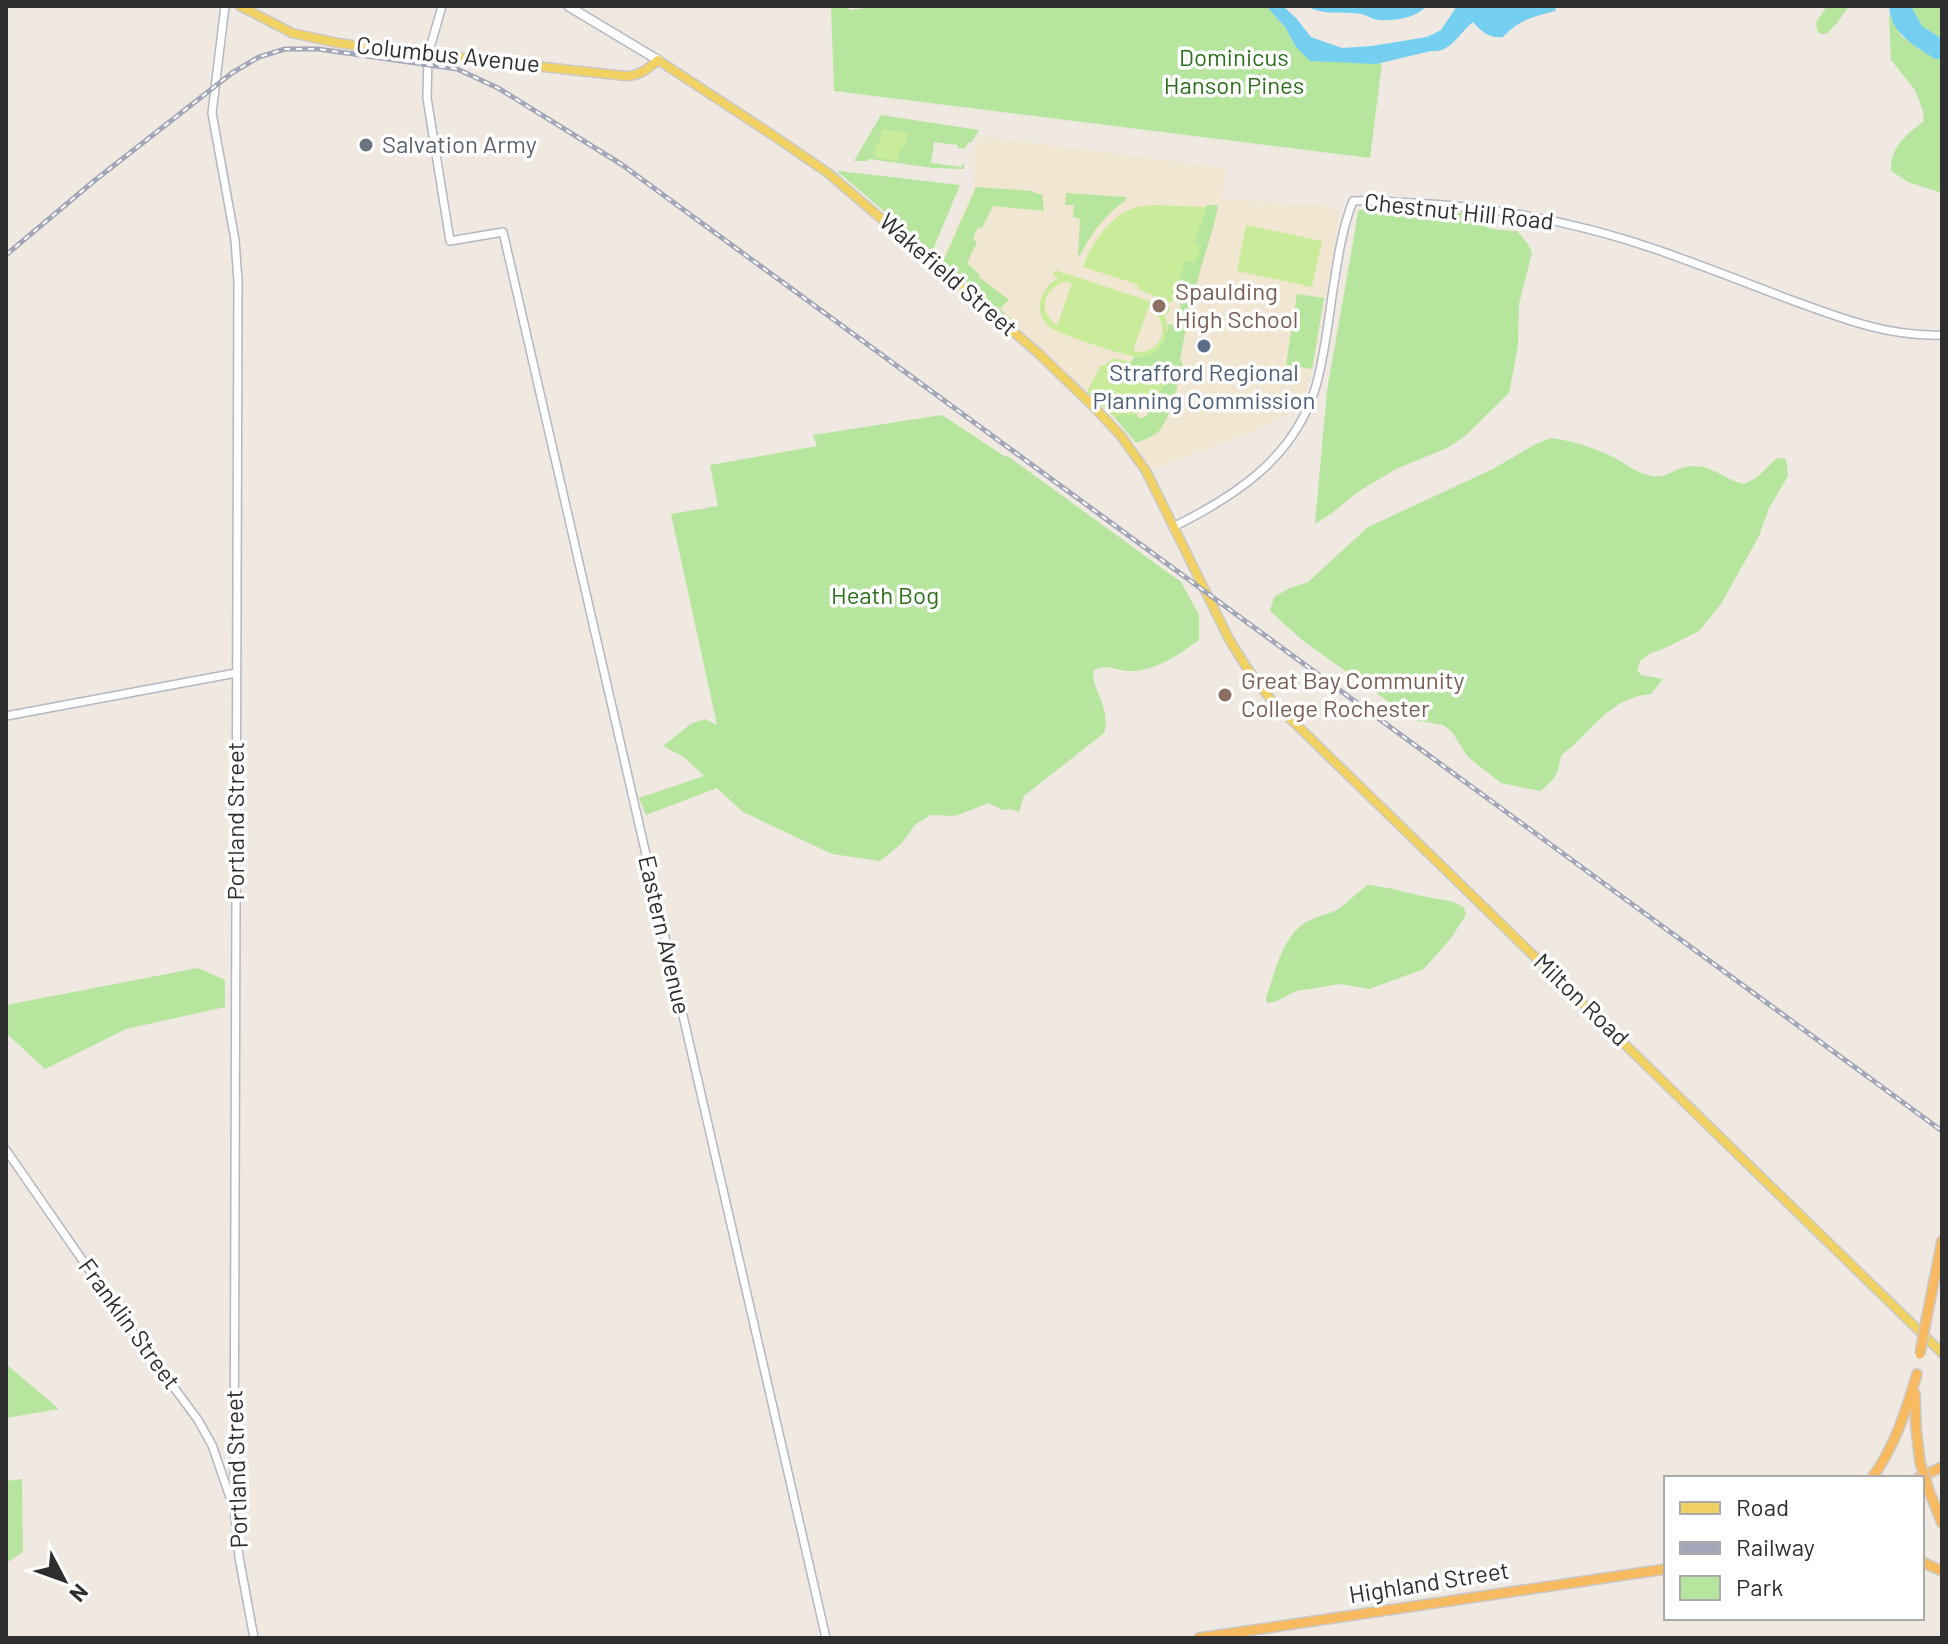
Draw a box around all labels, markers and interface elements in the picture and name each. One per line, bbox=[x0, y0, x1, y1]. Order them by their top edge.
street label: Columbus Avenue bbox=[355, 29, 541, 78]
park label: Dominicus Hanson Pines bbox=[1164, 42, 1304, 99]
place label: Salvation Army bbox=[382, 129, 537, 158]
marker: Salvation Army bbox=[357, 136, 375, 154]
street label: Chestnut Hill Road bbox=[1363, 186, 1555, 235]
street label: Wakefield Street bbox=[874, 206, 1024, 342]
place label: Spaulding High School bbox=[1175, 276, 1298, 333]
marker: Spaulding High School bbox=[1150, 297, 1168, 315]
marker: Strafford Regional Planning Commission bbox=[1195, 337, 1213, 355]
place label: Strafford Regional Planning Commission bbox=[1093, 357, 1315, 414]
park label: Heath Bog bbox=[831, 580, 939, 609]
place label: Great Bay Community College Rochester bbox=[1241, 665, 1465, 722]
marker: Great Bay Community College Rochester bbox=[1216, 686, 1234, 704]
street label: Portland Street bbox=[220, 742, 249, 900]
street label: Eastern Avenue bbox=[633, 852, 698, 1017]
street label: Milton Road bbox=[1528, 946, 1636, 1051]
street label: Franklin Street bbox=[73, 1252, 187, 1394]
street label: Portland Street bbox=[218, 1389, 253, 1549]
legend bbox=[1664, 1476, 1924, 1620]
text: Road bbox=[1736, 1492, 1789, 1521]
text: Railway bbox=[1736, 1532, 1815, 1561]
north arrow bbox=[24, 1540, 104, 1620]
street label: Highland Street bbox=[1347, 1555, 1511, 1608]
text: Park bbox=[1736, 1572, 1783, 1601]
text: N bbox=[65, 1580, 94, 1608]

